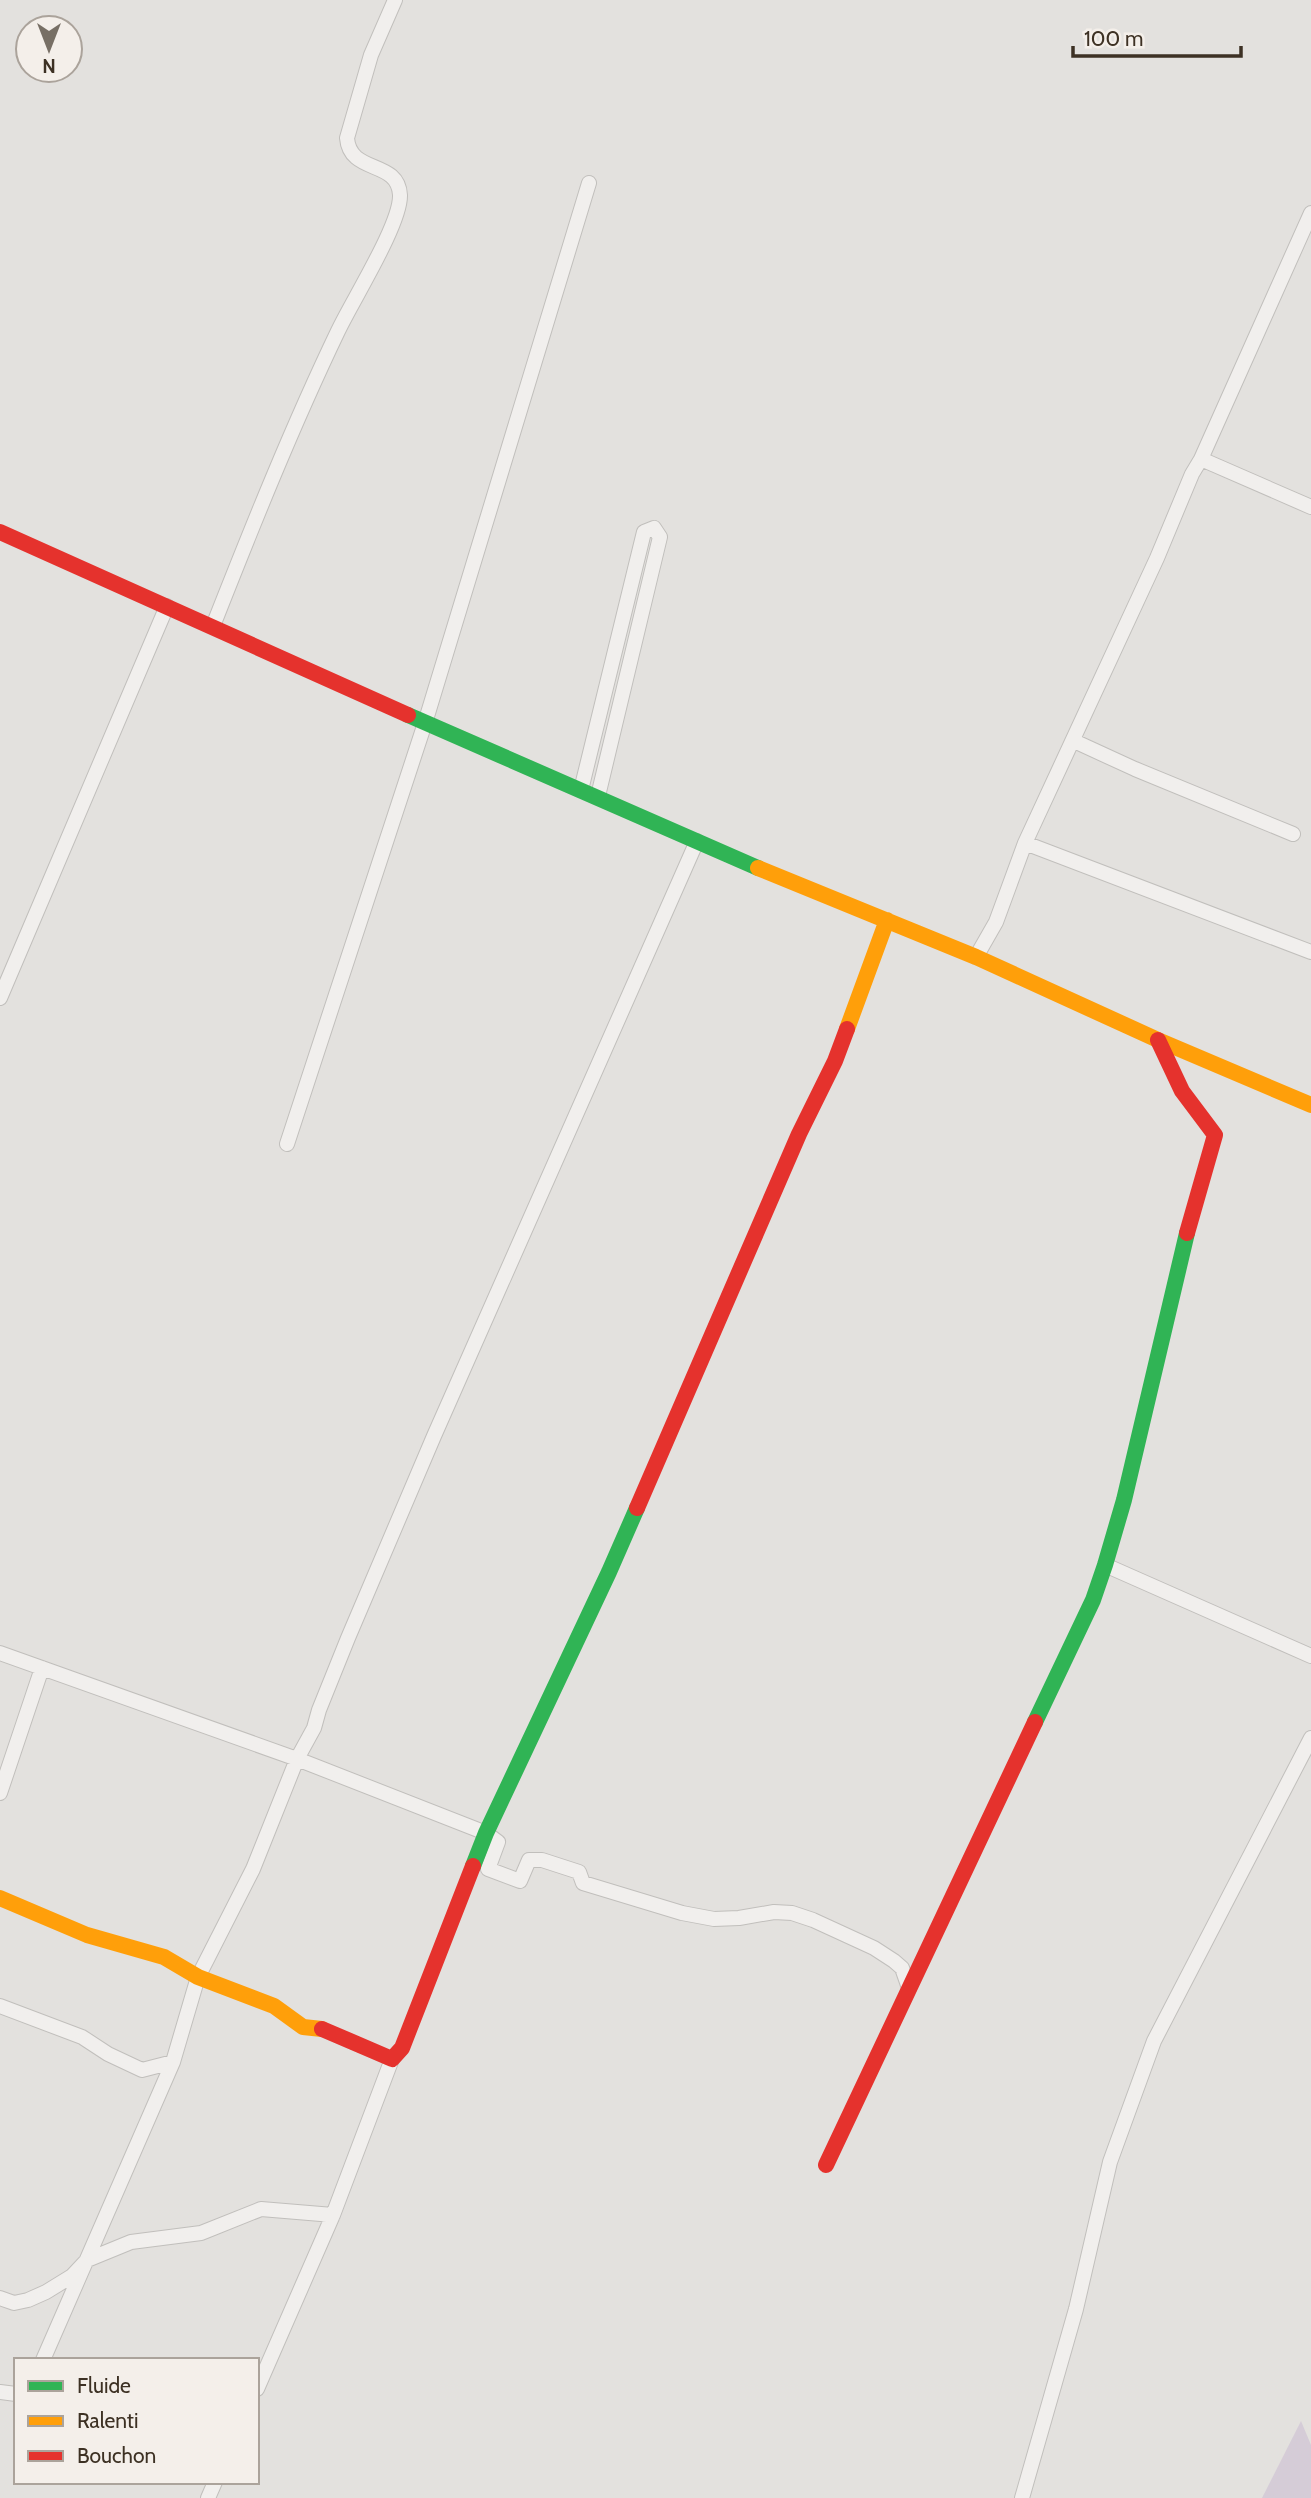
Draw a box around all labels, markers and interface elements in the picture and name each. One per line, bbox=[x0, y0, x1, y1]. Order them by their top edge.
north arrow bbox=[14, 14, 84, 84]
scale bar bbox=[1073, 14, 1241, 58]
text: 100 m bbox=[1084, 26, 1143, 51]
text: N bbox=[42, 54, 56, 77]
legend bbox=[14, 2358, 259, 2484]
text: Fluide bbox=[77, 2373, 131, 2398]
text: Ralenti bbox=[77, 2408, 138, 2433]
text: Bouchon bbox=[77, 2443, 156, 2468]

